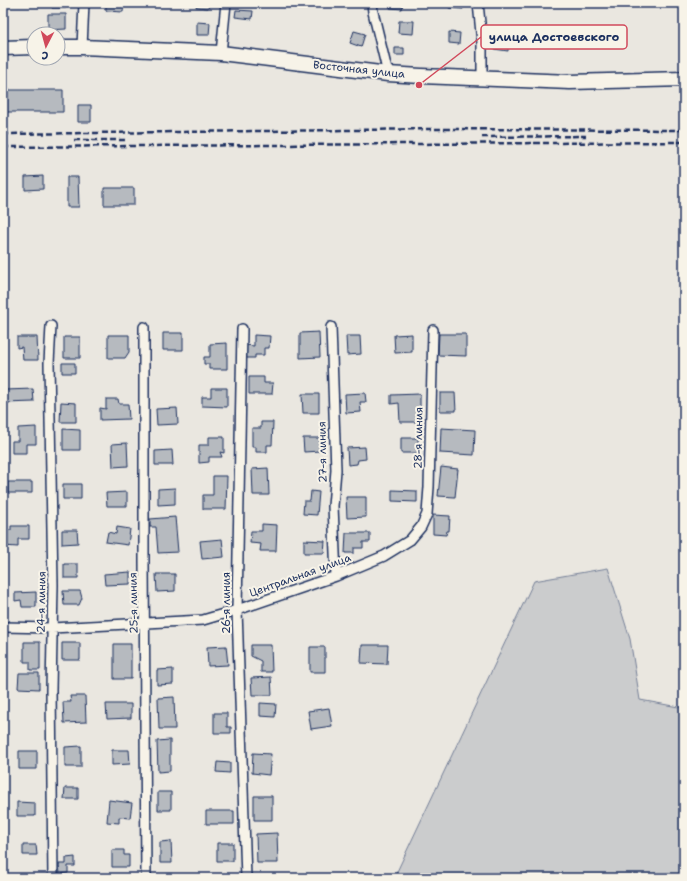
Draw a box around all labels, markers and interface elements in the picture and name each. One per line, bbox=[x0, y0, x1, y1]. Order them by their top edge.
callout: улица Достоевского bbox=[481, 25, 627, 49]
north arrow bbox=[26, 26, 66, 66]
text: улица Достоевского bbox=[489, 29, 619, 45]
text: С bbox=[41, 48, 49, 63]
street label: Восточная улица bbox=[312, 57, 406, 82]
street label: 28-я линия bbox=[410, 407, 427, 469]
street label: 27-я линия bbox=[314, 421, 331, 483]
street label: Центральная улица bbox=[247, 550, 353, 601]
street label: 24-я линия bbox=[33, 571, 50, 633]
street label: 25-я линия bbox=[125, 572, 142, 634]
street label: 26-я линия bbox=[219, 572, 234, 634]

